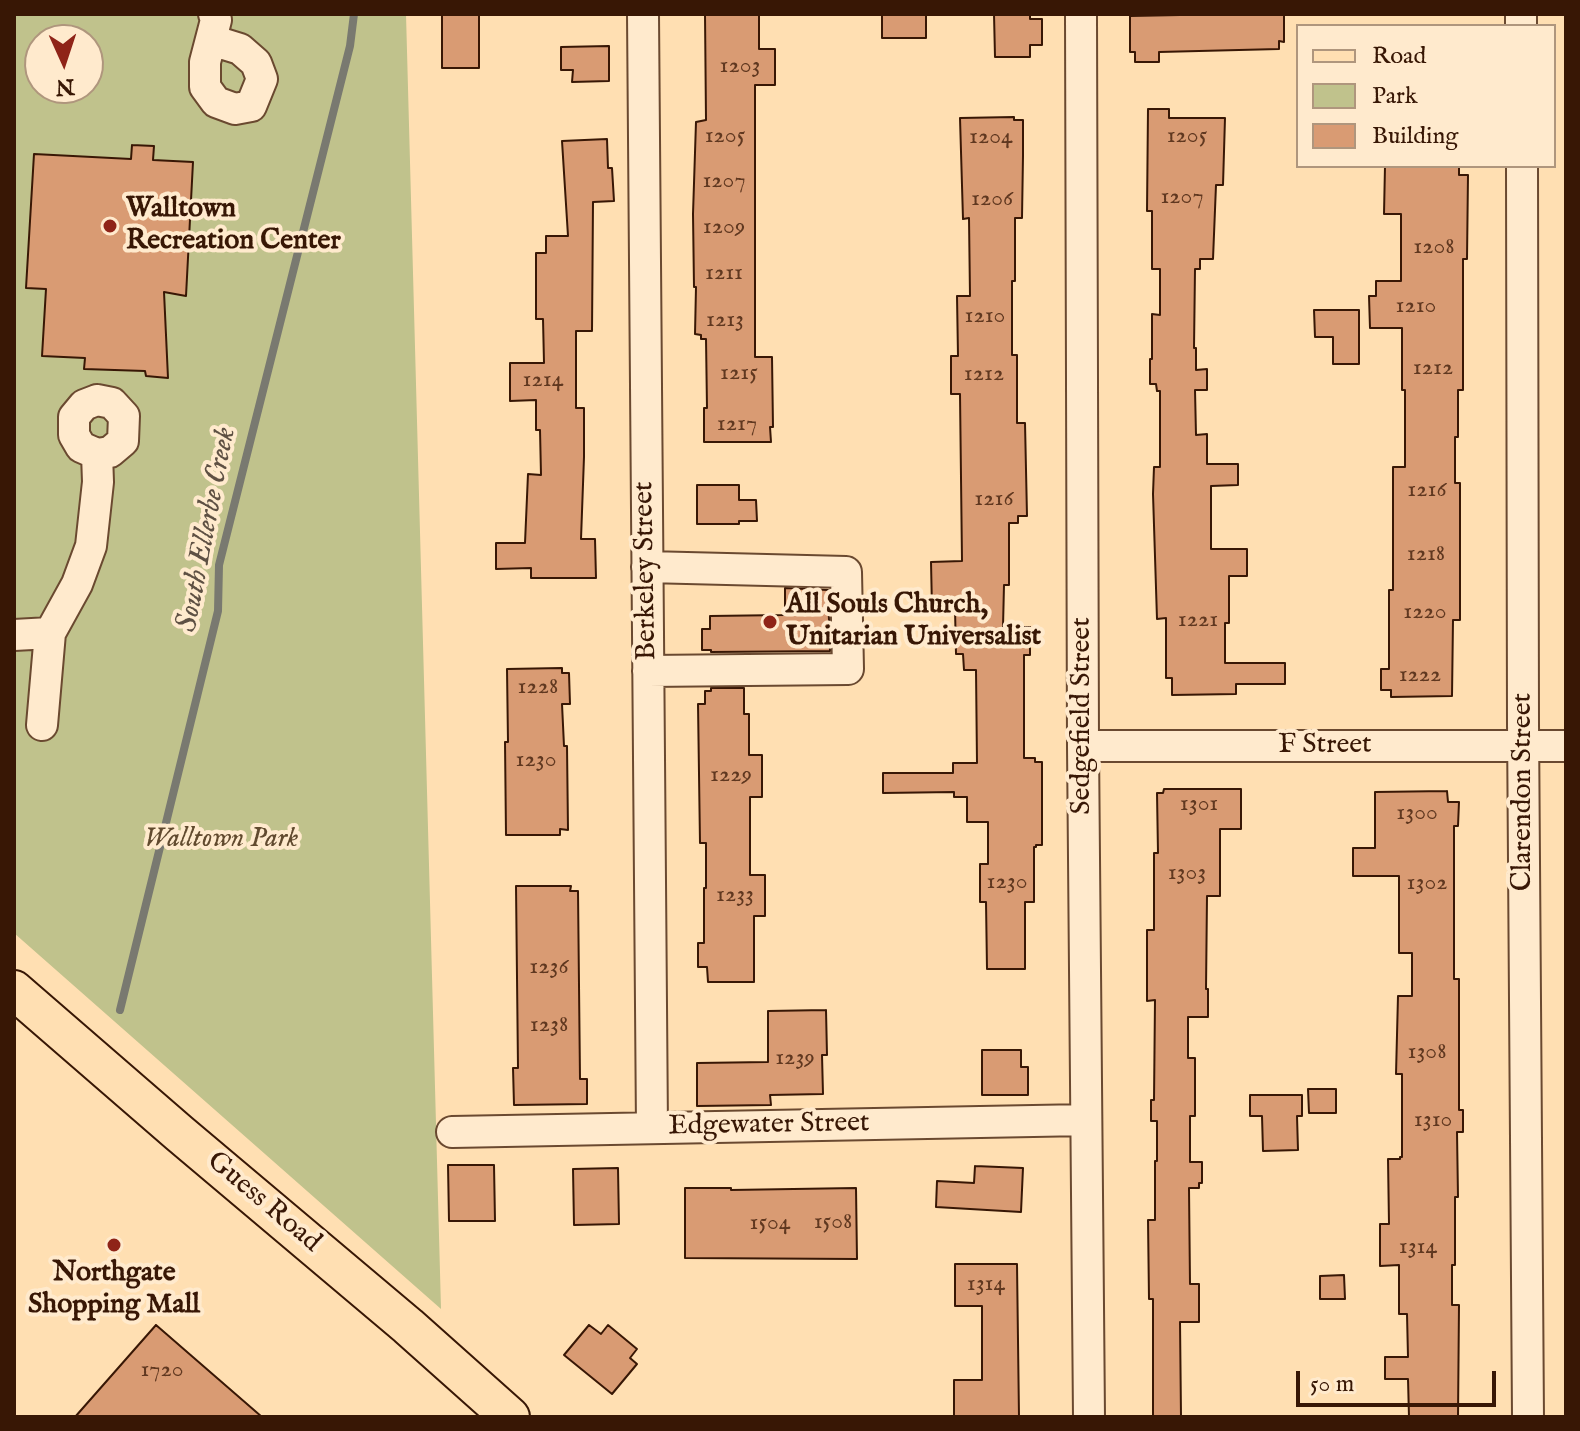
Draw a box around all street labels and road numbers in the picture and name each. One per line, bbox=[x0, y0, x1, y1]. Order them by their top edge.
street label: Berkeley Street bbox=[629, 481, 665, 661]
street label: Sedgefield Street bbox=[1066, 617, 1100, 815]
street label: Clarendon Street bbox=[1507, 693, 1541, 891]
street label: F Street bbox=[1278, 729, 1372, 763]
street label: Edgewater Street bbox=[668, 1107, 870, 1145]
street label: Guess Road bbox=[199, 1146, 327, 1260]

